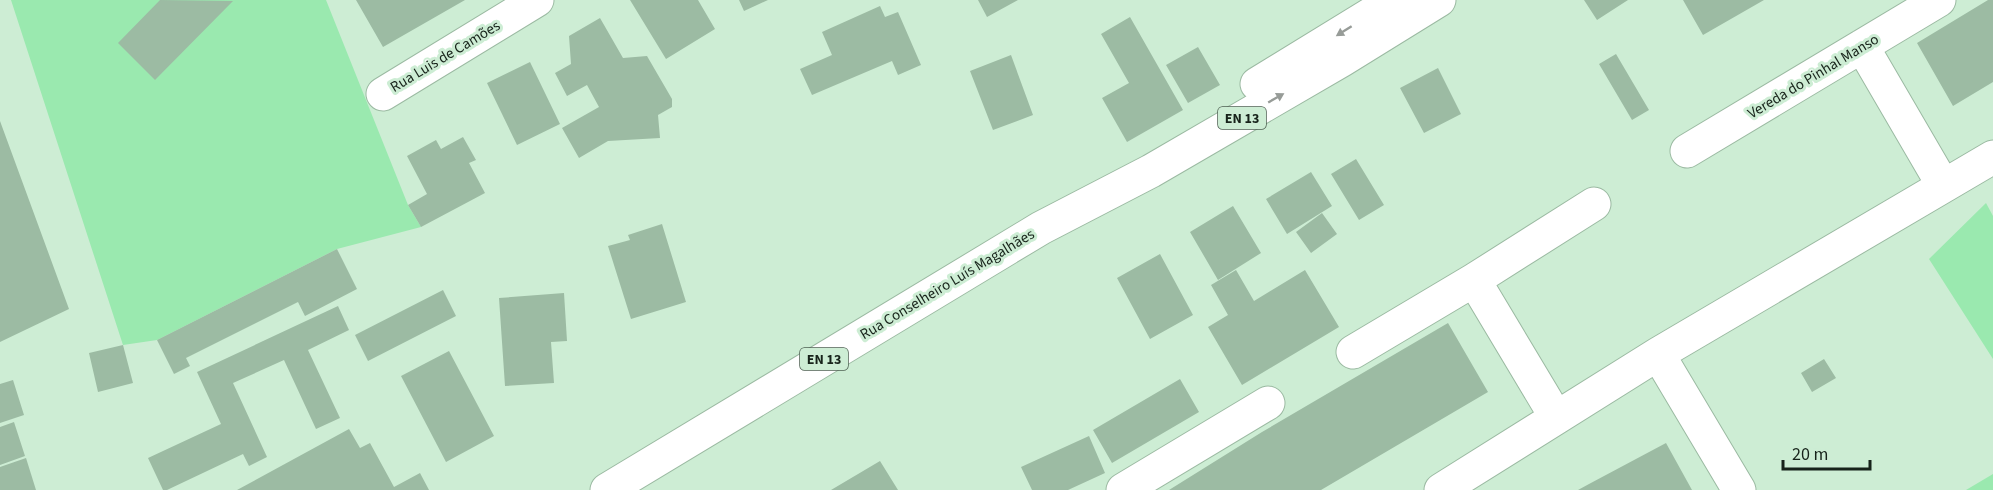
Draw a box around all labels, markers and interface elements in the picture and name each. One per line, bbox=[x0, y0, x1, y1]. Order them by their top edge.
street label: Rua Luis de Camões bbox=[386, 15, 504, 98]
one-way arrow bbox=[1336, 25, 1352, 36]
street label: Vereda do Pinhal Manso bbox=[1744, 29, 1883, 124]
one-way arrow bbox=[1268, 93, 1284, 104]
road number: EN 13 bbox=[1218, 107, 1266, 129]
street label: Rua Conselheiro Luís Magalhães bbox=[856, 224, 1038, 345]
road number: EN 13 bbox=[800, 348, 848, 370]
scale bar bbox=[1783, 433, 1870, 471]
text: 20 m bbox=[1792, 442, 1828, 467]

